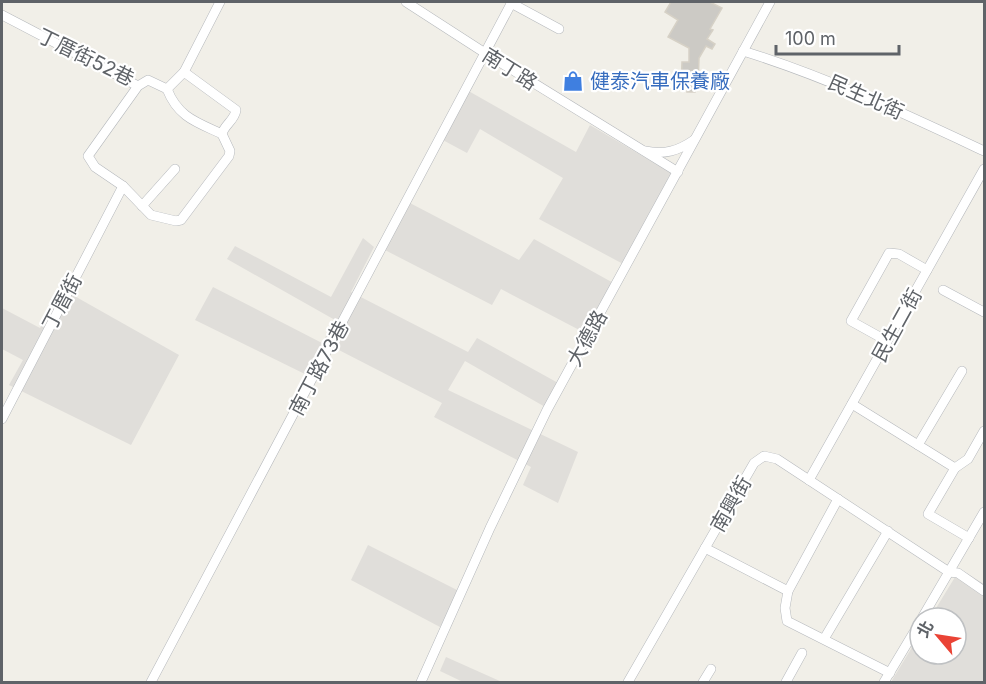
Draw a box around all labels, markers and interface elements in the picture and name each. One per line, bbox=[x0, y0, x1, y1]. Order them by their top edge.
scale bar bbox=[776, 18, 899, 56]
street label: 丁厝街52巷 bbox=[34, 23, 138, 91]
text: 100 m bbox=[785, 28, 836, 49]
street label: 南丁路 bbox=[478, 43, 542, 95]
shop icon: 健泰汽車保養廠 bbox=[561, 69, 585, 93]
place label: 健泰汽車保養廠 bbox=[590, 69, 730, 93]
street label: 民生北街 bbox=[825, 70, 907, 124]
street label: 丁厝街 bbox=[37, 270, 87, 334]
street label: 民生二街 bbox=[867, 284, 927, 366]
street label: 大德路 bbox=[562, 306, 612, 370]
street label: 南丁路73巷 bbox=[284, 317, 354, 419]
street label: 南興街 bbox=[706, 472, 756, 536]
north arrow bbox=[908, 606, 968, 666]
text: 北 bbox=[912, 617, 938, 641]

